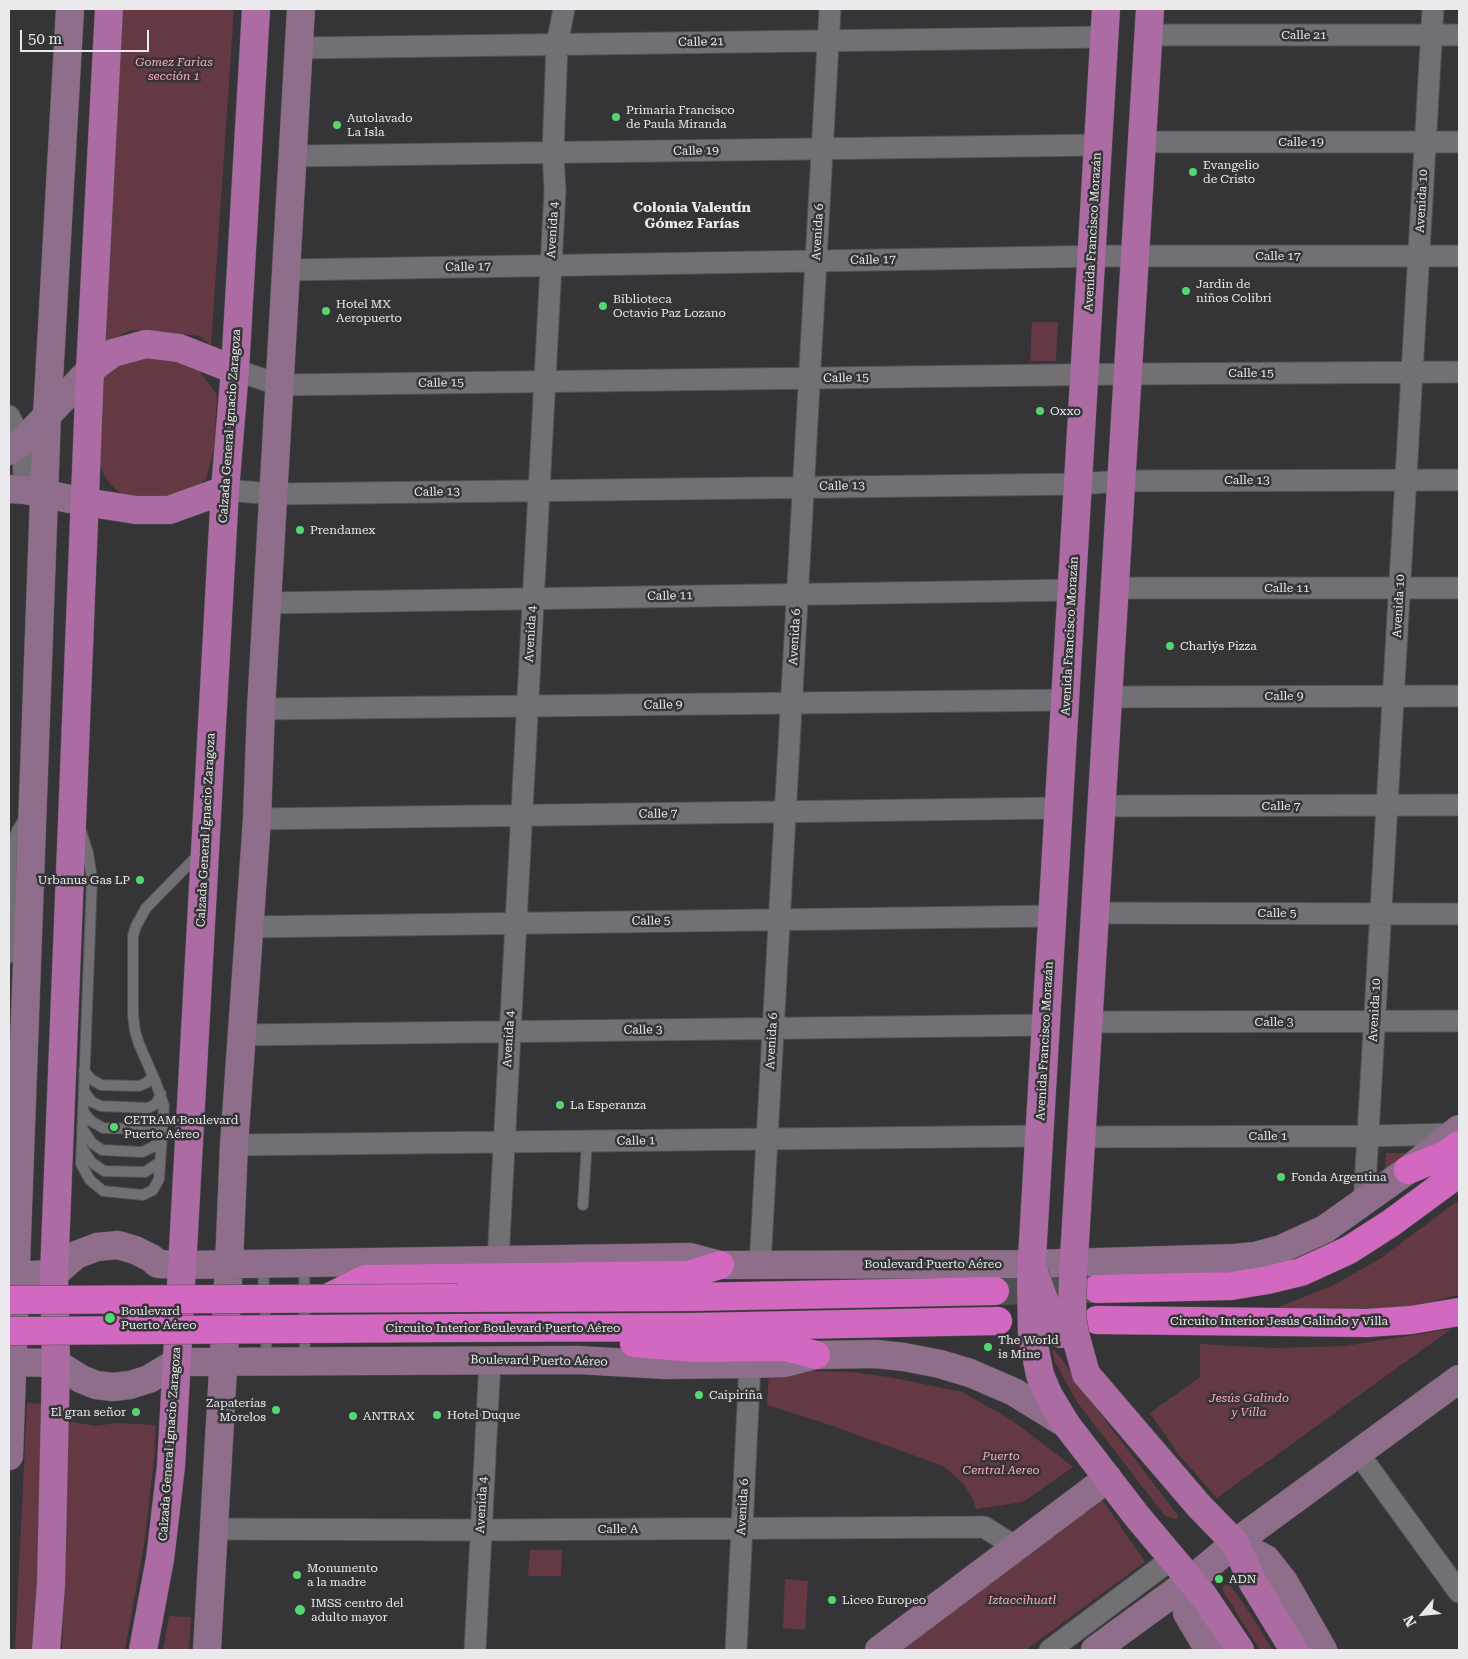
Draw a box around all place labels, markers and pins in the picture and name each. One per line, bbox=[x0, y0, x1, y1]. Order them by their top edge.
place label: Primaria Francisco de Paula Miranda bbox=[626, 103, 735, 131]
place label: Autolavado La Isla bbox=[347, 111, 413, 139]
marker: Primaria Francisco de Paula Miranda bbox=[610, 111, 622, 123]
marker: Autolavado La Isla bbox=[331, 119, 343, 131]
place label: Evangelio de Cristo bbox=[1203, 158, 1259, 186]
marker: Evangelio de Cristo bbox=[1187, 166, 1199, 178]
place label: Jardin de niños Colibri bbox=[1196, 277, 1271, 305]
marker: Jardin de niños Colibri bbox=[1180, 285, 1192, 297]
place label: Biblioteca Octavio Paz Lozano bbox=[613, 292, 726, 320]
place label: Hotel MX Aeropuerto bbox=[336, 297, 402, 325]
marker: Biblioteca Octavio Paz Lozano bbox=[597, 300, 609, 312]
marker: Hotel MX Aeropuerto bbox=[320, 305, 332, 317]
place label: Oxxo bbox=[1050, 404, 1081, 418]
marker: Oxxo bbox=[1034, 405, 1046, 417]
place label: Prendamex bbox=[310, 523, 375, 537]
marker: Prendamex bbox=[294, 524, 306, 536]
place label: Charly´s Pizza bbox=[1180, 639, 1257, 653]
marker: Charly´s Pizza bbox=[1164, 640, 1176, 652]
place label: Urbanus Gas LP bbox=[38, 873, 130, 887]
marker: Urbanus Gas LP bbox=[134, 874, 146, 886]
place label: La Esperanza bbox=[570, 1098, 646, 1112]
marker: La Esperanza bbox=[554, 1099, 566, 1111]
place label: CETRAM Boulevard Puerto Aéreo bbox=[124, 1113, 238, 1141]
marker: CETRAM Boulevard Puerto Aéreo bbox=[108, 1121, 120, 1133]
place label: Fonda Argentina bbox=[1291, 1170, 1387, 1184]
marker: Fonda Argentina bbox=[1275, 1171, 1287, 1183]
place label: Boulevard Puerto Aéreo bbox=[121, 1304, 197, 1332]
marker: Boulevard Puerto Aéreo bbox=[103, 1311, 117, 1325]
place label: The World is Mine bbox=[998, 1333, 1059, 1361]
marker: The World is Mine bbox=[982, 1341, 994, 1353]
place label: Caipiriña bbox=[709, 1388, 763, 1402]
marker: Caipiriña bbox=[693, 1389, 705, 1401]
place label: Zapaterías Morelos bbox=[206, 1396, 266, 1424]
marker: Zapaterías Morelos bbox=[270, 1404, 282, 1416]
place label: El gran señor bbox=[50, 1405, 126, 1419]
marker: El gran señor bbox=[130, 1406, 142, 1418]
place label: Hotel Duque bbox=[447, 1408, 520, 1422]
place label: ANTRAX bbox=[363, 1409, 415, 1423]
marker: Hotel Duque bbox=[431, 1409, 443, 1421]
marker: ANTRAX bbox=[347, 1410, 359, 1422]
place label: Monumento a la madre bbox=[307, 1561, 378, 1589]
marker: Monumento a la madre bbox=[291, 1569, 303, 1581]
place label: ADN bbox=[1229, 1572, 1256, 1586]
marker: ADN bbox=[1213, 1573, 1225, 1585]
place label: Liceo Europeo bbox=[842, 1593, 926, 1607]
marker: Liceo Europeo bbox=[826, 1594, 838, 1606]
place label: IMSS centro del adulto mayor bbox=[311, 1596, 403, 1624]
marker: IMSS centro del adulto mayor bbox=[293, 1603, 307, 1617]

